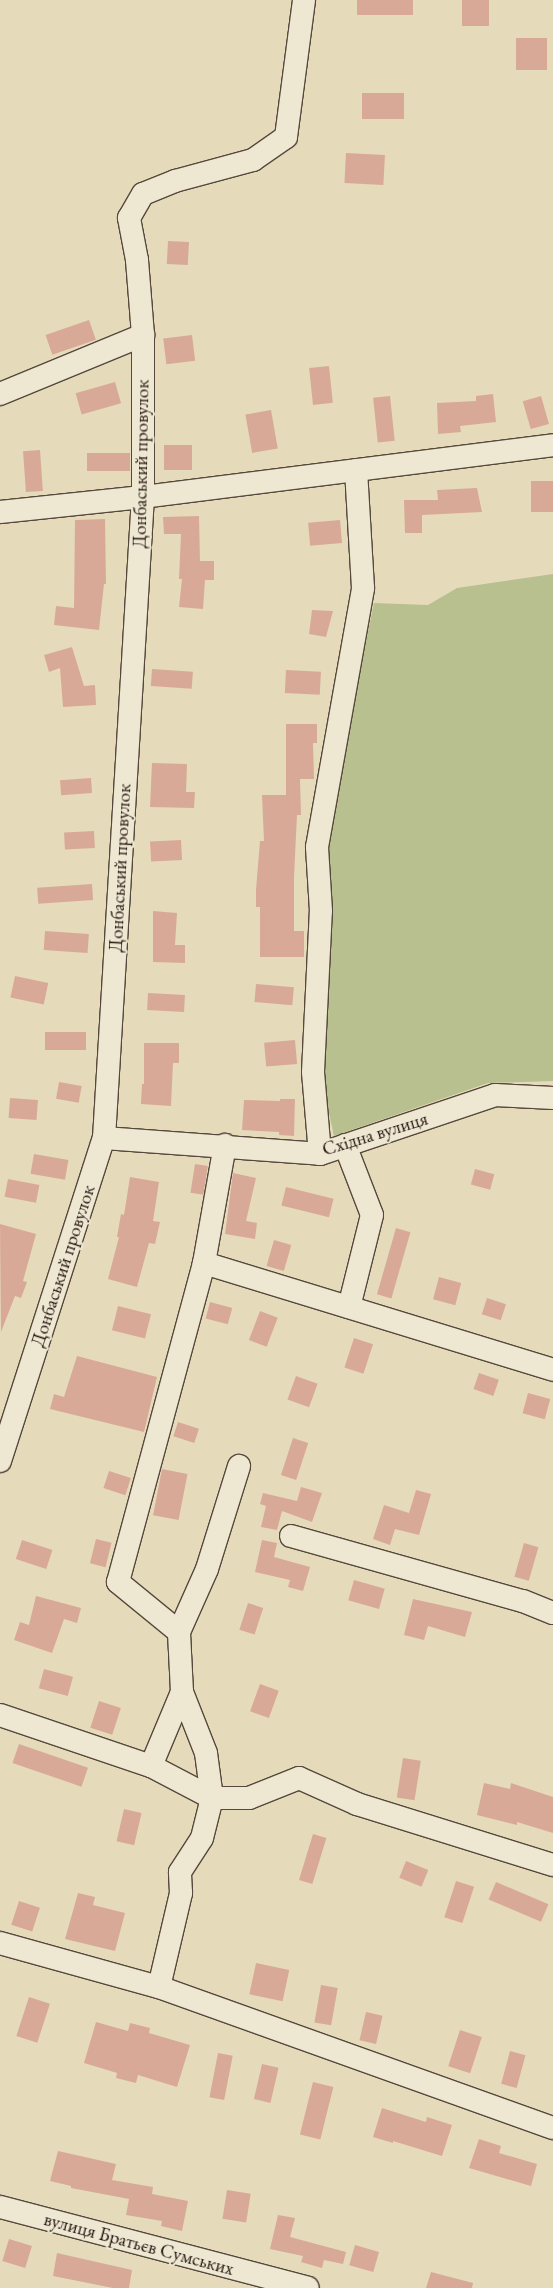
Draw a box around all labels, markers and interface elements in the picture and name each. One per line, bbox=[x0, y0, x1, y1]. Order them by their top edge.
street label: Донбаський провулок bbox=[128, 379, 154, 549]
street label: Донбаський провулок bbox=[104, 783, 136, 953]
street label: Східна вулиця bbox=[319, 1107, 431, 1161]
street label: Донбаський провулок bbox=[26, 1182, 100, 1350]
street label: вулиця Братьєв Сумських bbox=[42, 2208, 236, 2280]

